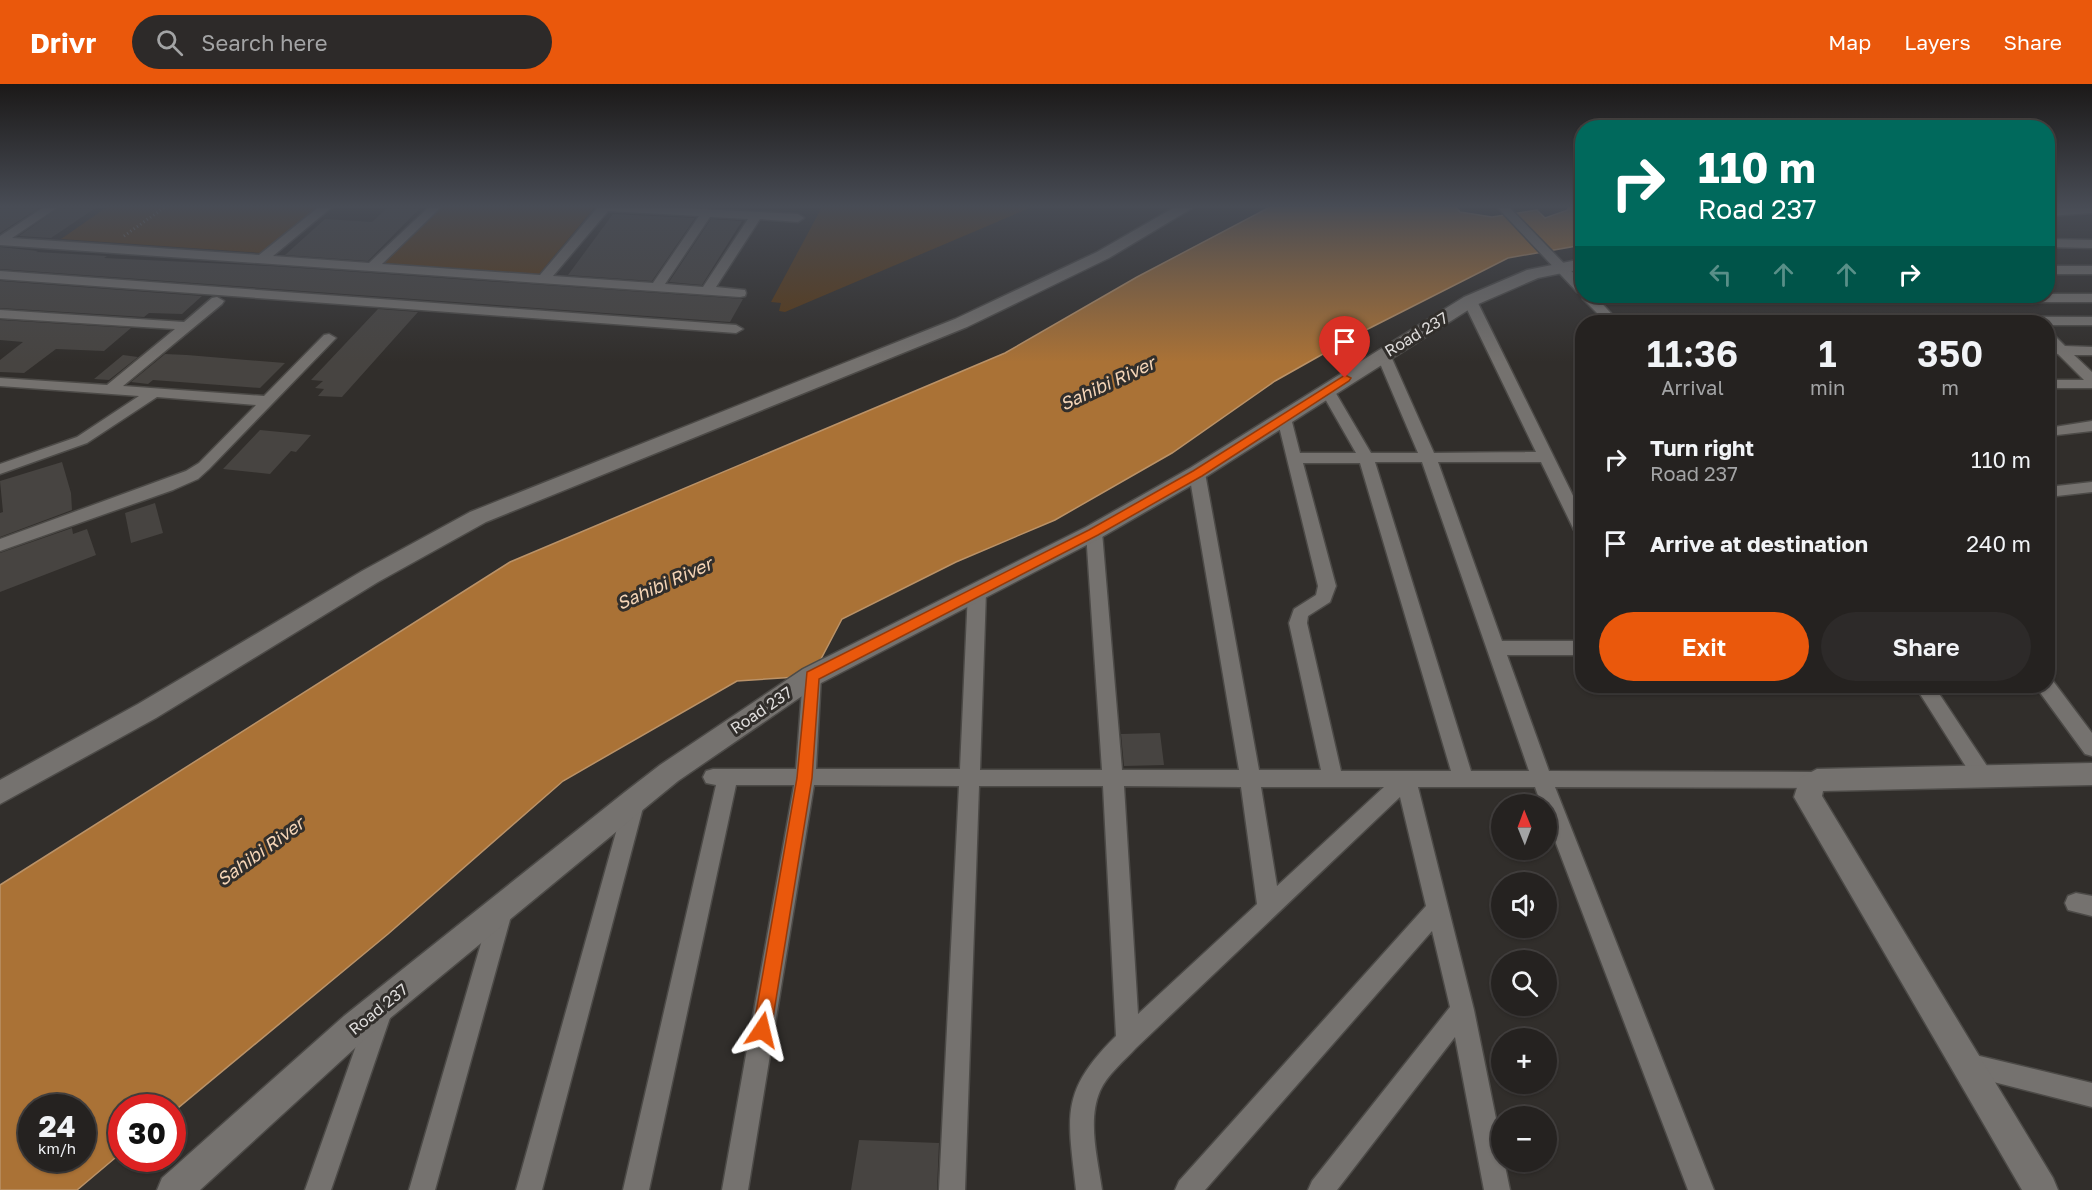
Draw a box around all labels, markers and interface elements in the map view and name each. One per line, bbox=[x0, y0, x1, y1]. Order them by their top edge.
search box bbox=[132, 15, 552, 69]
text: Drivr bbox=[30, 26, 96, 59]
icon: search bbox=[153, 26, 186, 59]
text: Search here bbox=[201, 29, 327, 56]
text: Map bbox=[1828, 29, 1871, 55]
text: Layers bbox=[1904, 29, 1971, 55]
text: Share bbox=[2004, 29, 2062, 55]
text: 110 m bbox=[1698, 142, 1816, 192]
icon: right bbox=[1599, 144, 1677, 222]
text: Road 237 bbox=[1698, 193, 1817, 225]
icon: left bbox=[1704, 258, 1737, 291]
icon: ahead bbox=[1767, 258, 1800, 291]
icon: ahead bbox=[1830, 258, 1863, 291]
icon: right bbox=[1893, 258, 1926, 291]
street label: Road 237 bbox=[1381, 307, 1451, 361]
pin bbox=[1319, 316, 1370, 378]
icon: arrive bbox=[1328, 325, 1361, 358]
text: 11:36 bbox=[1647, 332, 1738, 375]
text: 1 bbox=[1819, 332, 1837, 375]
text: 350 bbox=[1917, 332, 1983, 375]
water label: Sahibi River bbox=[1056, 350, 1161, 415]
text: Arrival bbox=[1661, 375, 1724, 399]
text: min bbox=[1810, 375, 1845, 399]
text: m bbox=[1941, 375, 1959, 399]
text: Turn right bbox=[1650, 434, 1754, 461]
icon: right bbox=[1599, 443, 1632, 476]
text: 110 m bbox=[1971, 446, 2031, 473]
text: Road 237 bbox=[1650, 461, 1738, 485]
icon: arrive bbox=[1599, 527, 1632, 560]
text: Arrive at destination bbox=[1650, 530, 1868, 557]
text: 240 m bbox=[1966, 530, 2031, 557]
water label: Sahibi River bbox=[613, 551, 718, 614]
button: Exit bbox=[1599, 612, 1809, 681]
button: Share bbox=[1821, 612, 2031, 681]
street label: Road 237 bbox=[726, 682, 796, 738]
north arrow bbox=[1491, 794, 1557, 860]
map controls bbox=[1491, 794, 1557, 1172]
water label: Sahibi River bbox=[212, 810, 310, 890]
button: sound bbox=[1491, 872, 1557, 938]
button: search bbox=[1491, 950, 1557, 1016]
street label: Road 237 bbox=[344, 979, 412, 1039]
position arrow bbox=[730, 998, 794, 1062]
button: + bbox=[1491, 1028, 1557, 1094]
speed limit sign: 30 bbox=[108, 1094, 186, 1172]
button: − bbox=[1491, 1106, 1557, 1172]
text: 24 bbox=[38, 1108, 76, 1144]
text: km/h bbox=[38, 1139, 76, 1157]

